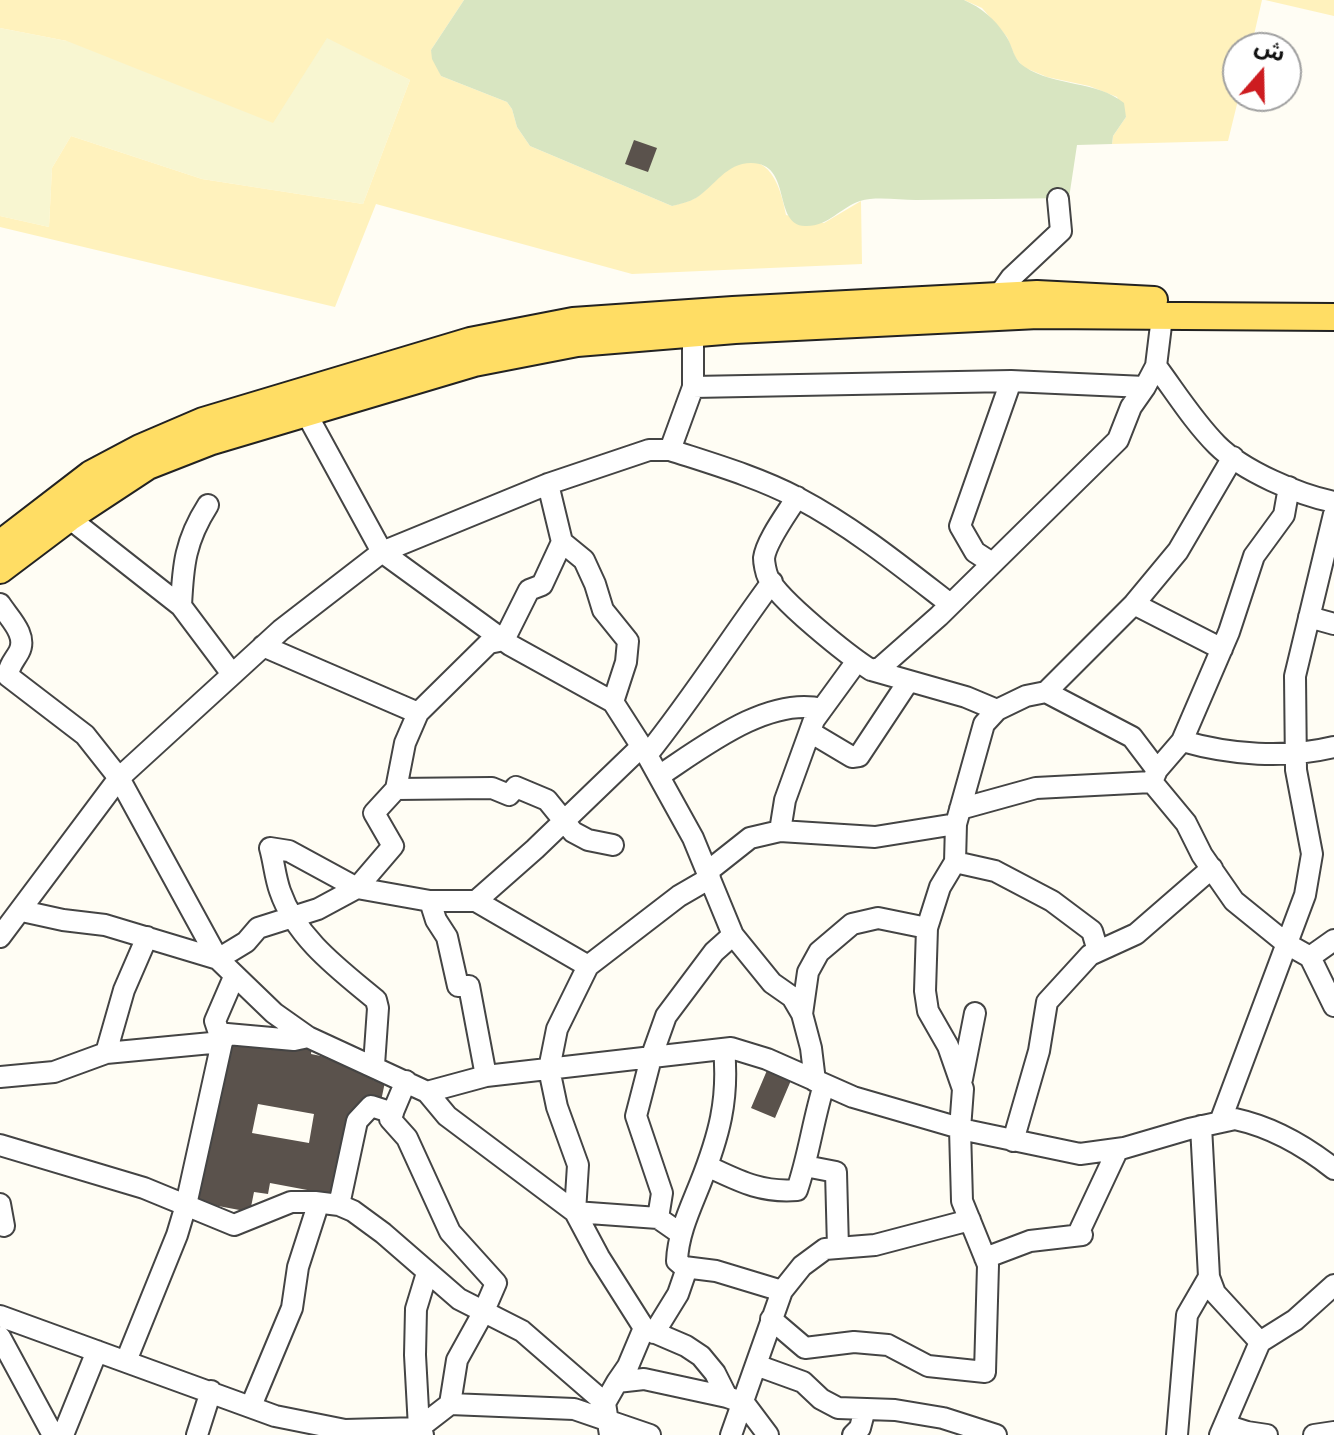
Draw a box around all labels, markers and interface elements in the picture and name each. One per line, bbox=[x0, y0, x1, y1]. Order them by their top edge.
text: ش bbox=[1250, 30, 1289, 72]
north arrow bbox=[1222, 32, 1302, 112]

